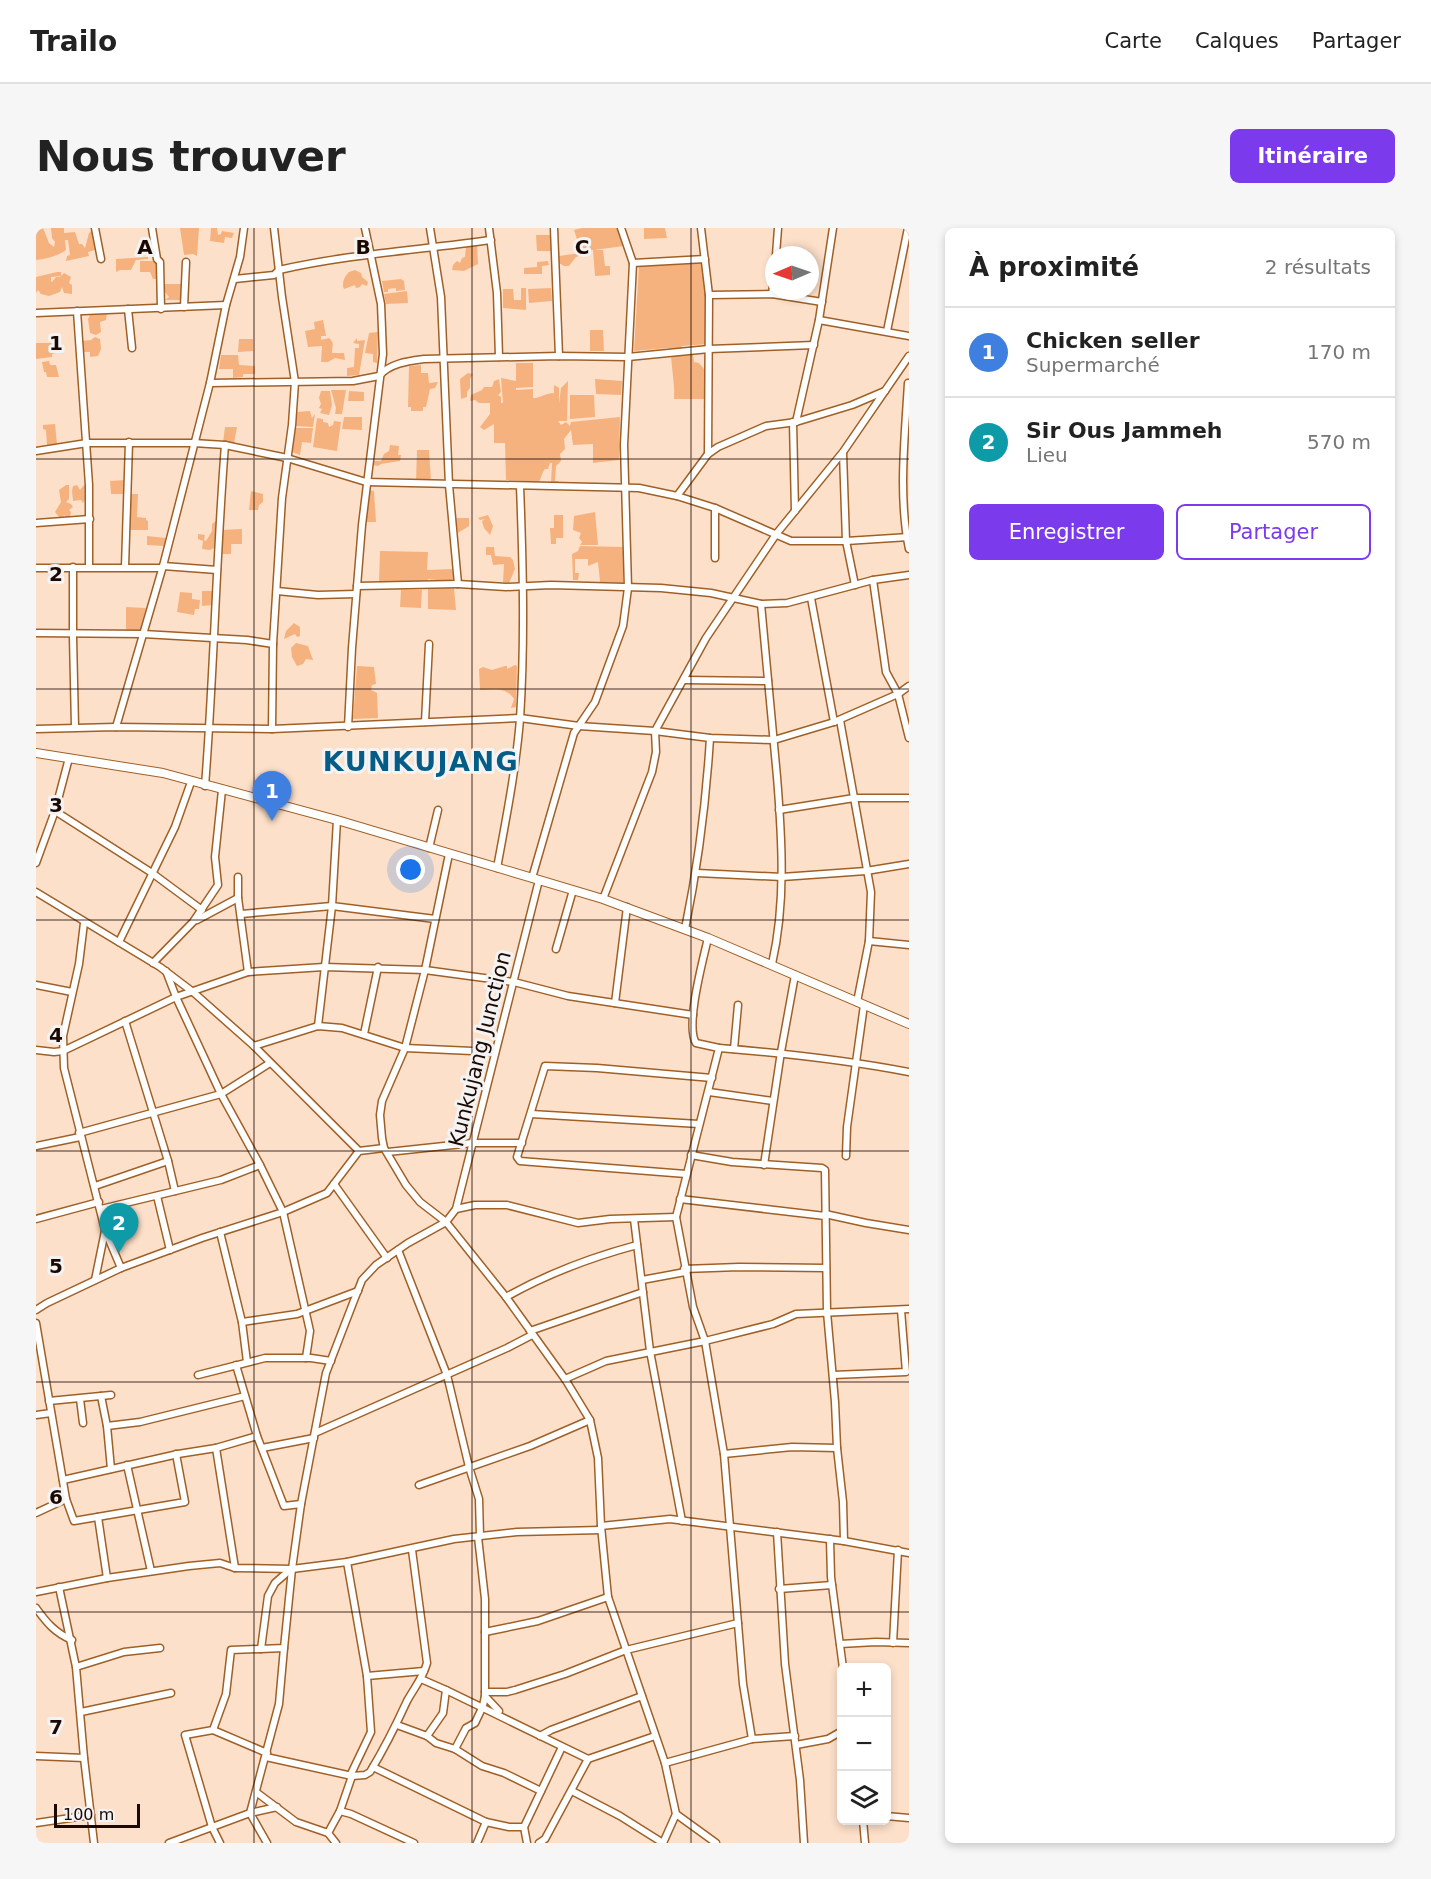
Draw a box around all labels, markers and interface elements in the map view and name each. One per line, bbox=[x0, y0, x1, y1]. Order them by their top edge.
text: Trailo bbox=[30, 25, 117, 58]
text: Carte bbox=[1105, 29, 1162, 53]
text: Calques bbox=[1195, 29, 1279, 53]
text: Partager bbox=[1312, 29, 1401, 53]
button: Itinéraire bbox=[1230, 129, 1395, 183]
text: Nous trouver bbox=[36, 132, 346, 181]
text: A bbox=[137, 235, 153, 259]
text: B bbox=[355, 235, 371, 259]
text: C bbox=[575, 235, 589, 259]
north arrow bbox=[765, 246, 819, 300]
text: À proximité bbox=[969, 252, 1139, 282]
text: 2 résultats bbox=[1265, 255, 1371, 279]
text: Chicken seller bbox=[1026, 328, 1200, 353]
text: 1 bbox=[49, 331, 63, 355]
text: 1 bbox=[982, 340, 995, 364]
text: 170 m bbox=[1307, 340, 1371, 364]
text: Supermarché bbox=[1026, 353, 1160, 377]
text: Sir Ous Jammeh bbox=[1026, 418, 1222, 443]
text: 2 bbox=[982, 430, 995, 454]
text: 570 m bbox=[1307, 430, 1371, 454]
text: Lieu bbox=[1026, 443, 1068, 467]
button: Enregistrer bbox=[969, 504, 1164, 560]
button: Partager bbox=[1176, 504, 1371, 560]
text: 2 bbox=[49, 562, 63, 586]
district label: KUNKUJANG bbox=[323, 746, 519, 777]
pin: 1 bbox=[252, 772, 292, 821]
text: 3 bbox=[49, 793, 63, 817]
your location bbox=[396, 855, 425, 884]
street label: Kunkujang Junction bbox=[444, 949, 516, 1149]
text: 4 bbox=[49, 1023, 63, 1047]
pin: 2 bbox=[100, 1204, 139, 1253]
text: 5 bbox=[49, 1254, 63, 1278]
text: 6 bbox=[49, 1485, 63, 1509]
map controls bbox=[837, 1663, 891, 1825]
button: + bbox=[837, 1663, 891, 1717]
text: 7 bbox=[49, 1715, 63, 1739]
button: − bbox=[837, 1717, 891, 1771]
button: layers bbox=[837, 1771, 891, 1825]
scale bar bbox=[54, 1801, 140, 1828]
text: 100 m bbox=[63, 1805, 114, 1824]

